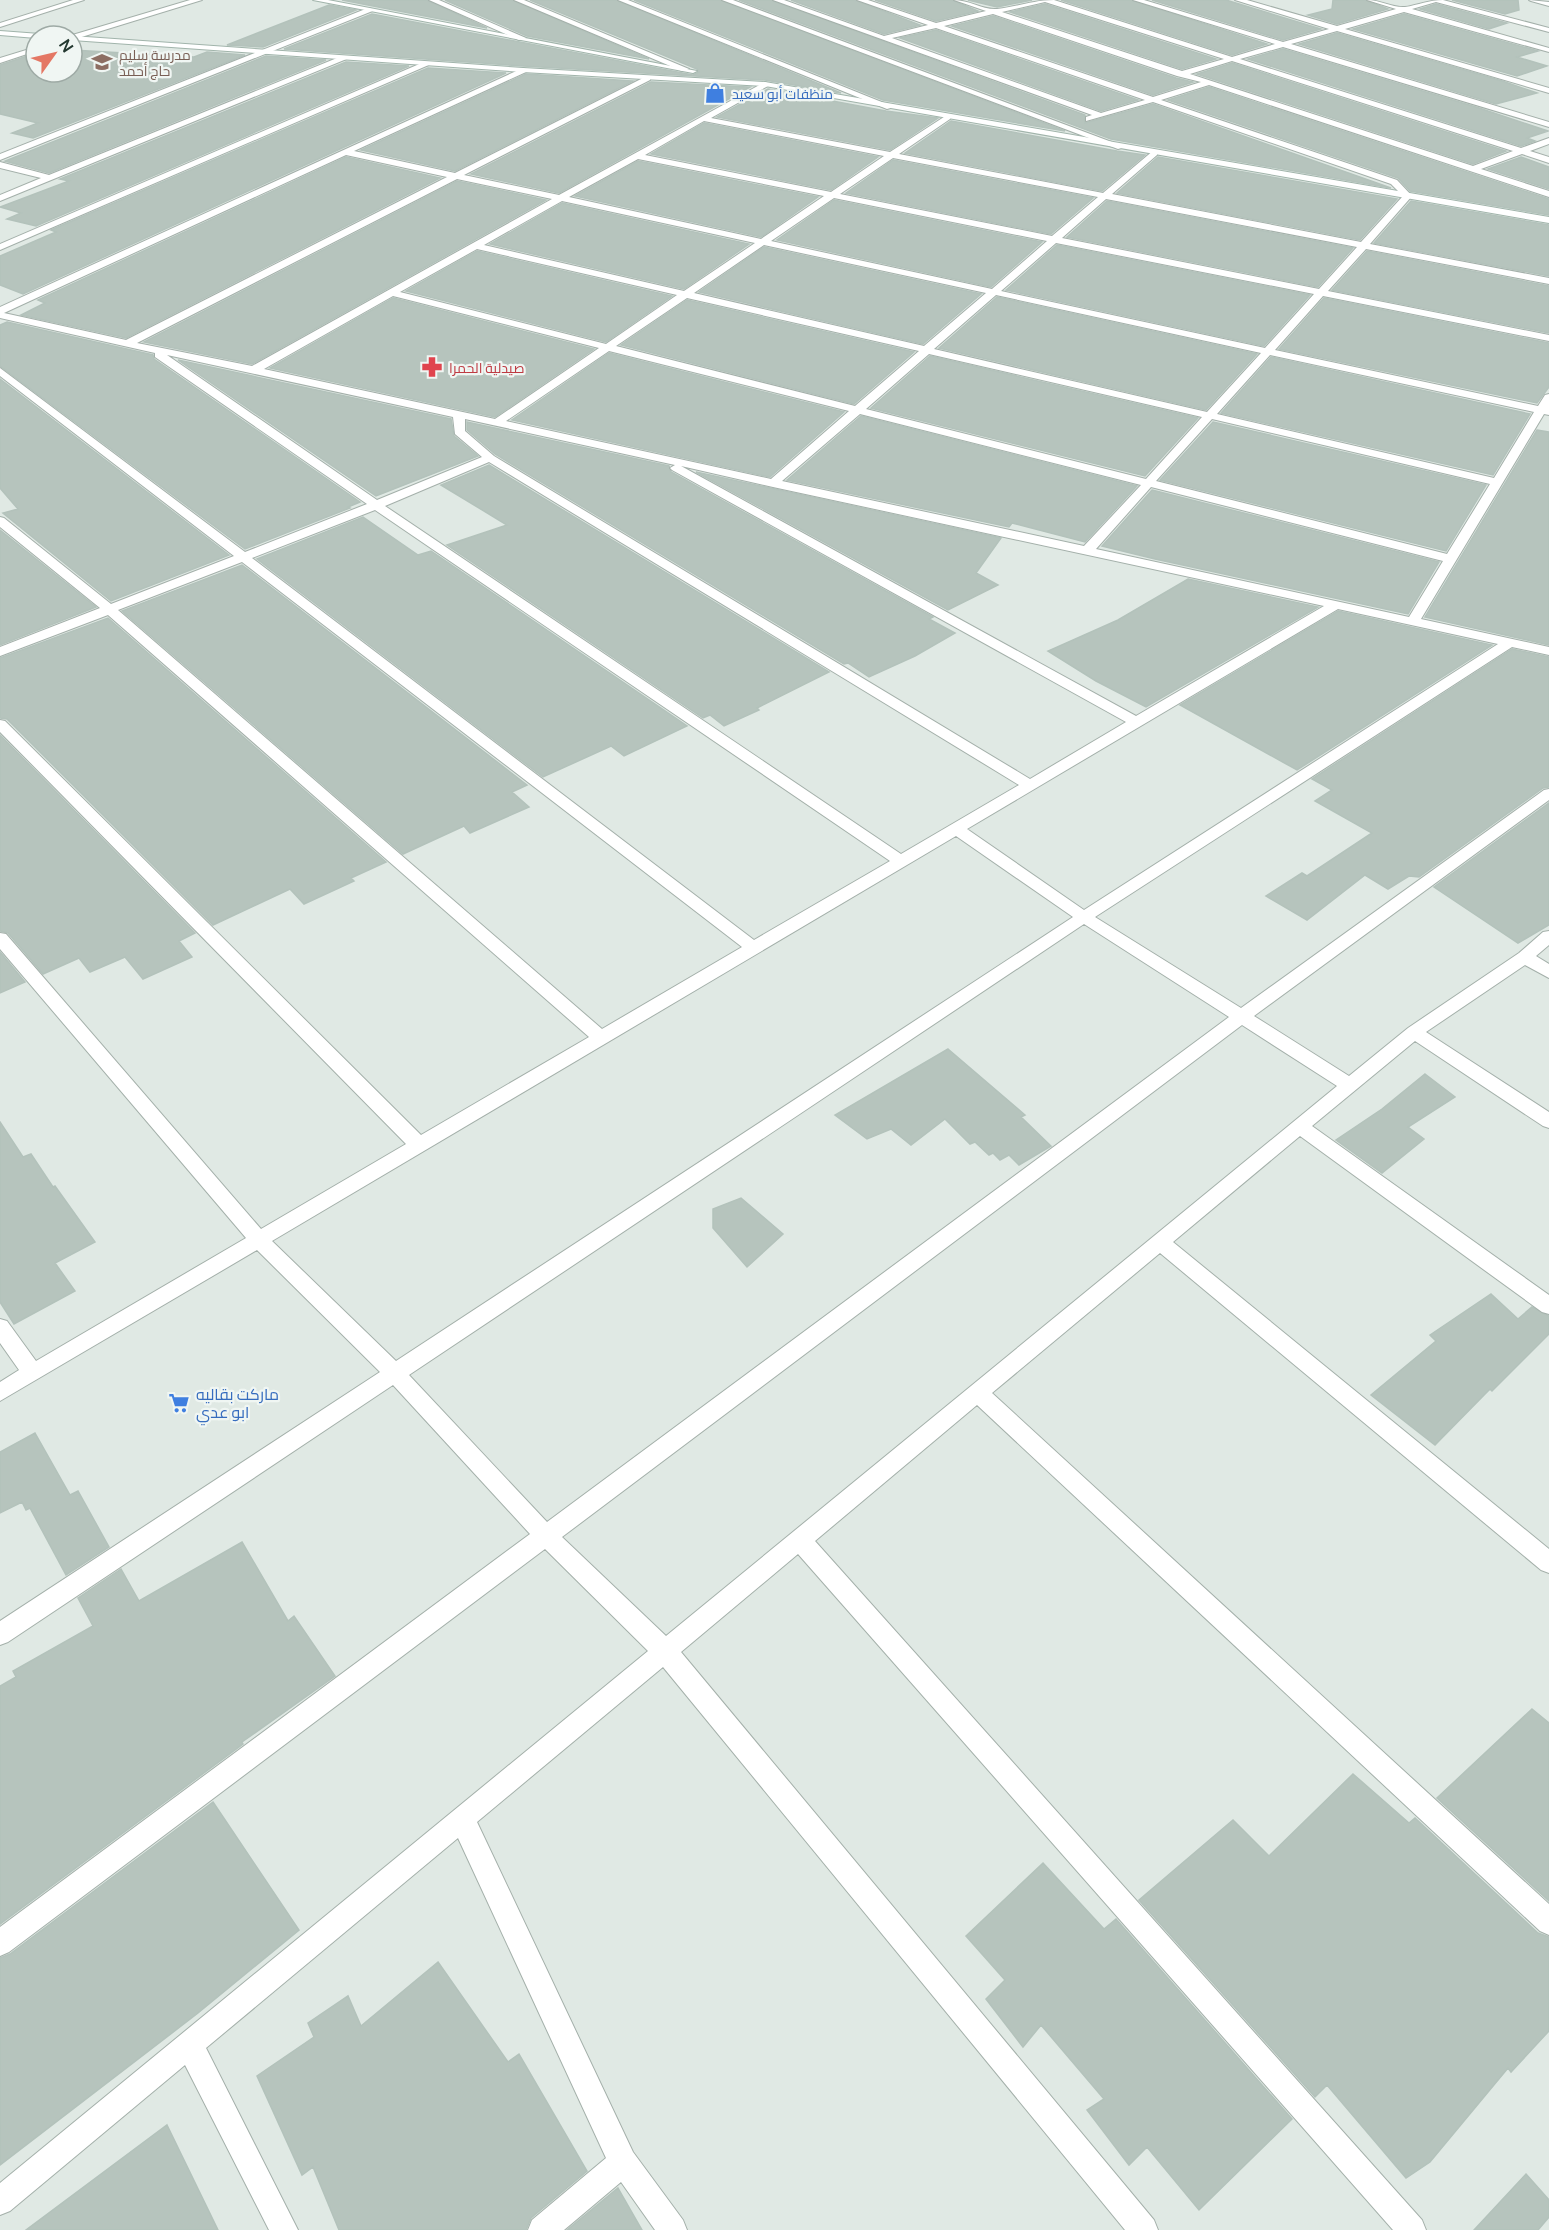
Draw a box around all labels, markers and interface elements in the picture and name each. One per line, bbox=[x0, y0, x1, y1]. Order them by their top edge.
north arrow bbox=[24, 24, 84, 84]
text: N bbox=[54, 35, 79, 57]
place label: مدرسة سليم حاج أحمد bbox=[119, 45, 191, 80]
school or university icon: مدرسة سليم حاج أحمد bbox=[90, 50, 114, 74]
shop icon: منظفات أبو سعيد bbox=[703, 81, 727, 105]
place label: منظفات أبو سعيد bbox=[732, 84, 833, 103]
pharmacy icon: صيدلية الحمرا bbox=[420, 355, 444, 379]
place label: صيدلية الحمرا bbox=[449, 358, 524, 377]
place label: ماركت بقاليه ابو عدي bbox=[196, 1383, 279, 1426]
supermarket icon: ماركت بقاليه ابو عدي bbox=[167, 1391, 191, 1415]

